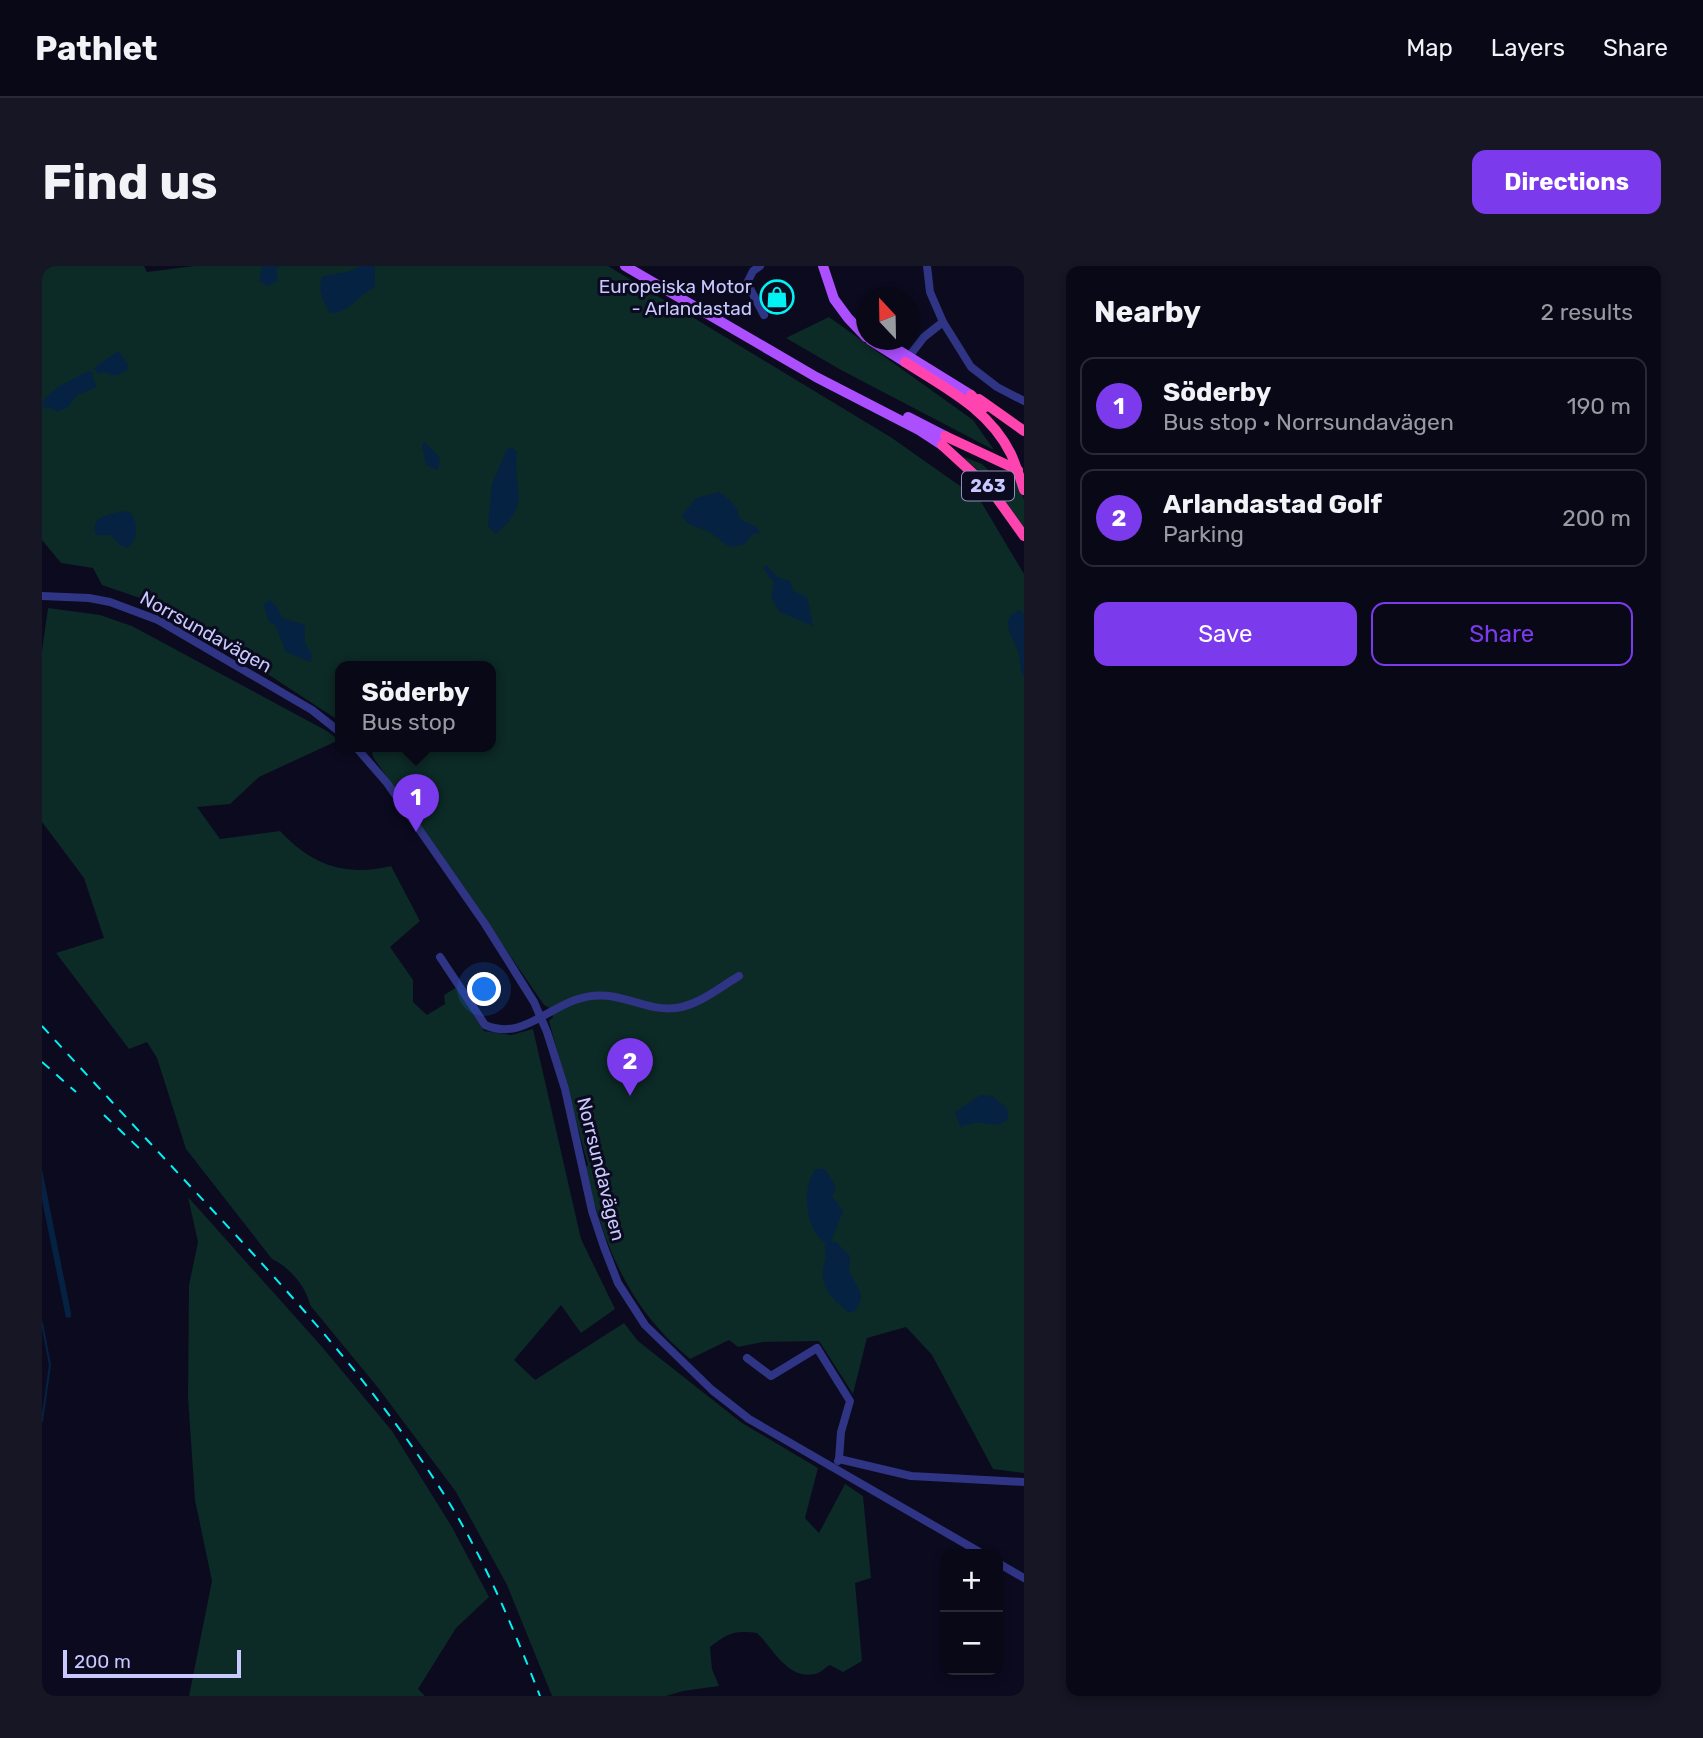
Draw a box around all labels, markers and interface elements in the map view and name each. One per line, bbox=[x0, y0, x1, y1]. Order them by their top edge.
text: Pathlet bbox=[35, 29, 158, 68]
text: Map bbox=[1406, 34, 1453, 62]
text: Layers bbox=[1491, 34, 1565, 62]
text: Share bbox=[1603, 34, 1668, 62]
button: Directions bbox=[1472, 150, 1661, 214]
text: Find us bbox=[42, 153, 218, 211]
place label: Europeiska Motor - Arlandastad bbox=[599, 275, 753, 320]
shop icon: Europeiska Motor - Arlandastad bbox=[758, 278, 796, 316]
north arrow bbox=[856, 287, 919, 350]
text: Nearby bbox=[1094, 294, 1201, 330]
text: 2 results bbox=[1541, 298, 1633, 326]
text: Söderby bbox=[1163, 377, 1271, 408]
text: 1 bbox=[1113, 392, 1125, 420]
text: 190 m bbox=[1567, 392, 1631, 420]
text: Bus stop · Norrsundavägen bbox=[1163, 408, 1454, 436]
road number: 263 bbox=[962, 471, 1014, 500]
text: Arlandastad Golf bbox=[1163, 489, 1382, 520]
text: 2 bbox=[1112, 504, 1126, 532]
text: 200 m bbox=[1562, 504, 1631, 532]
text: Parking bbox=[1163, 520, 1244, 548]
street label: Norrsundavägen bbox=[136, 586, 276, 678]
button: Save bbox=[1094, 602, 1357, 666]
button: Share bbox=[1371, 602, 1633, 666]
popup bbox=[335, 661, 496, 752]
text: Söderby bbox=[361, 677, 470, 708]
text: Bus stop bbox=[361, 708, 456, 736]
pin: 1 bbox=[393, 774, 439, 832]
your location bbox=[467, 972, 501, 1006]
pin: 2 bbox=[607, 1038, 653, 1096]
street label: Norrsundavägen bbox=[572, 1095, 630, 1243]
map controls bbox=[940, 1549, 1003, 1675]
button: + bbox=[940, 1549, 1003, 1612]
button: − bbox=[940, 1612, 1003, 1675]
scale bar bbox=[63, 1647, 242, 1679]
text: 200 m bbox=[74, 1650, 131, 1673]

